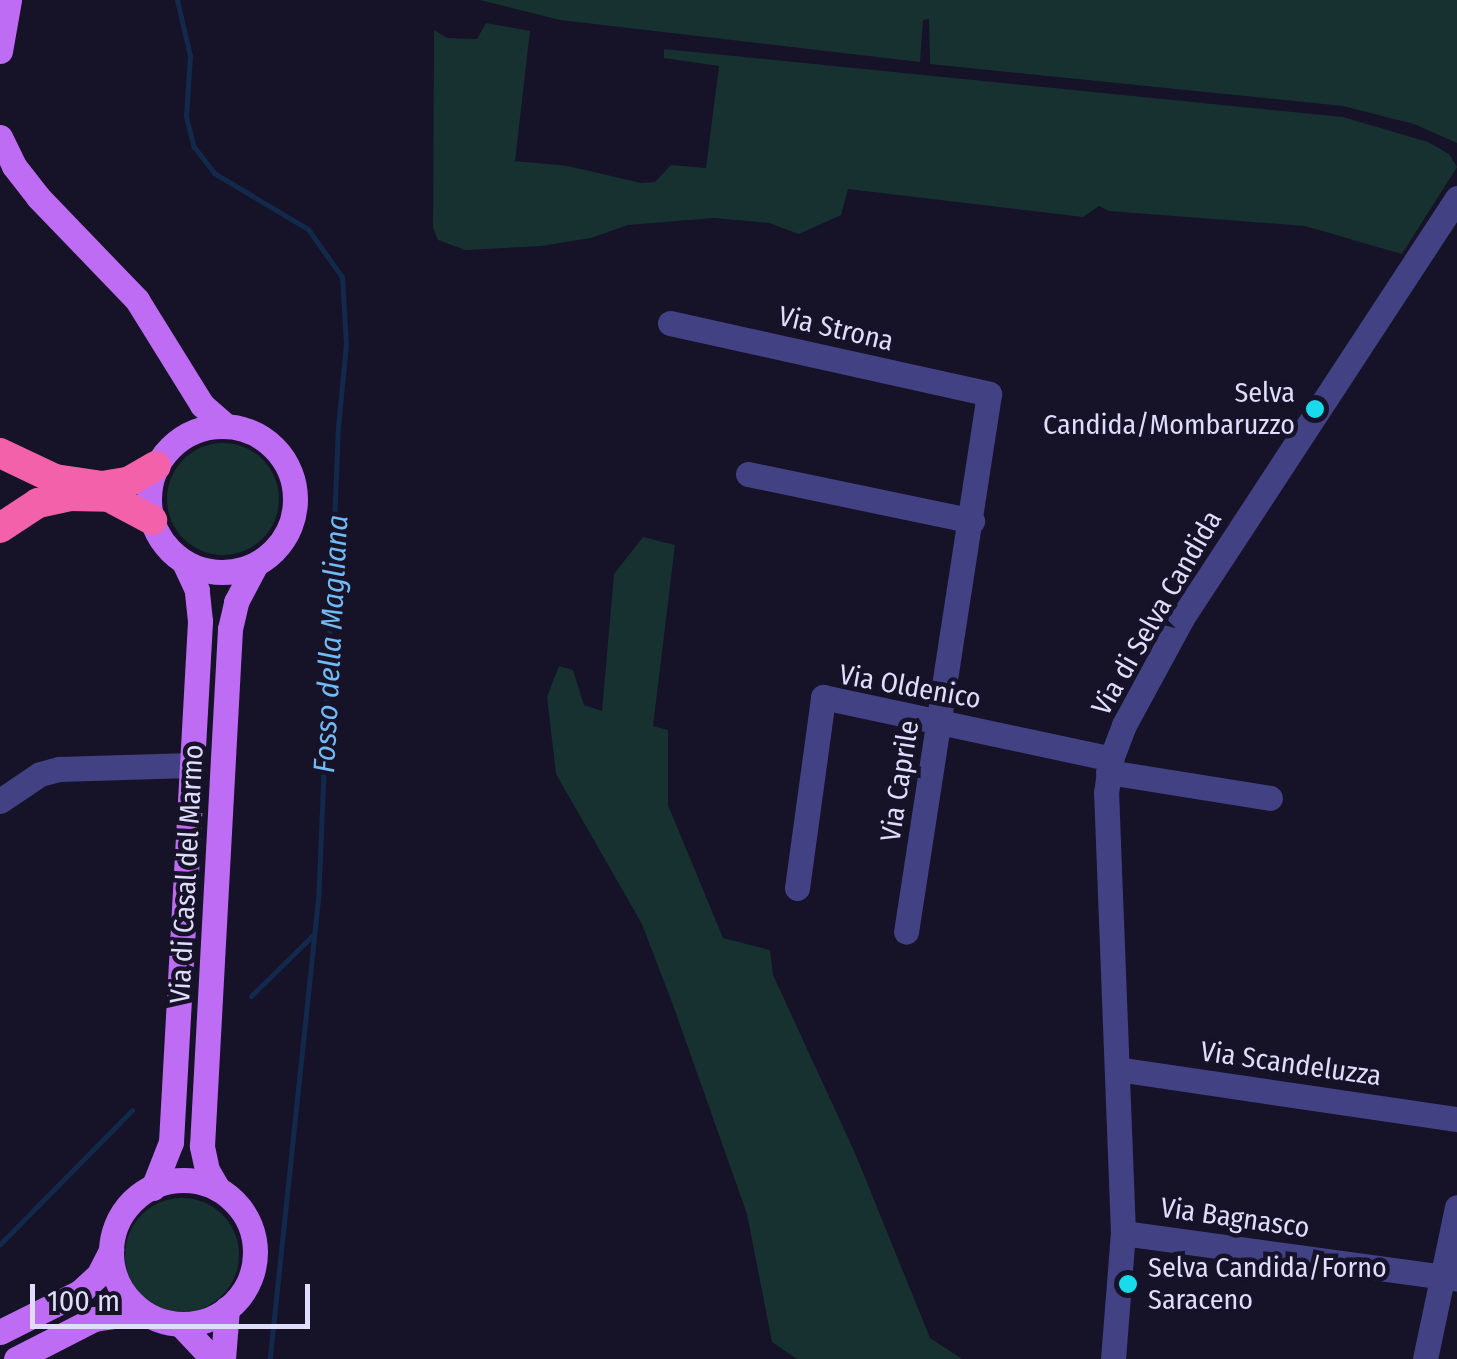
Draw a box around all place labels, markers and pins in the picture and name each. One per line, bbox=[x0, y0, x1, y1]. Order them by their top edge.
place label: Selva Candida/Mombaruzzo bbox=[1043, 376, 1295, 442]
marker: Selva Candida/Mombaruzzo bbox=[1304, 398, 1326, 420]
place label: Selva Candida/Forno Saraceno bbox=[1148, 1251, 1387, 1317]
marker: Selva Candida/Forno Saraceno bbox=[1117, 1273, 1139, 1295]

